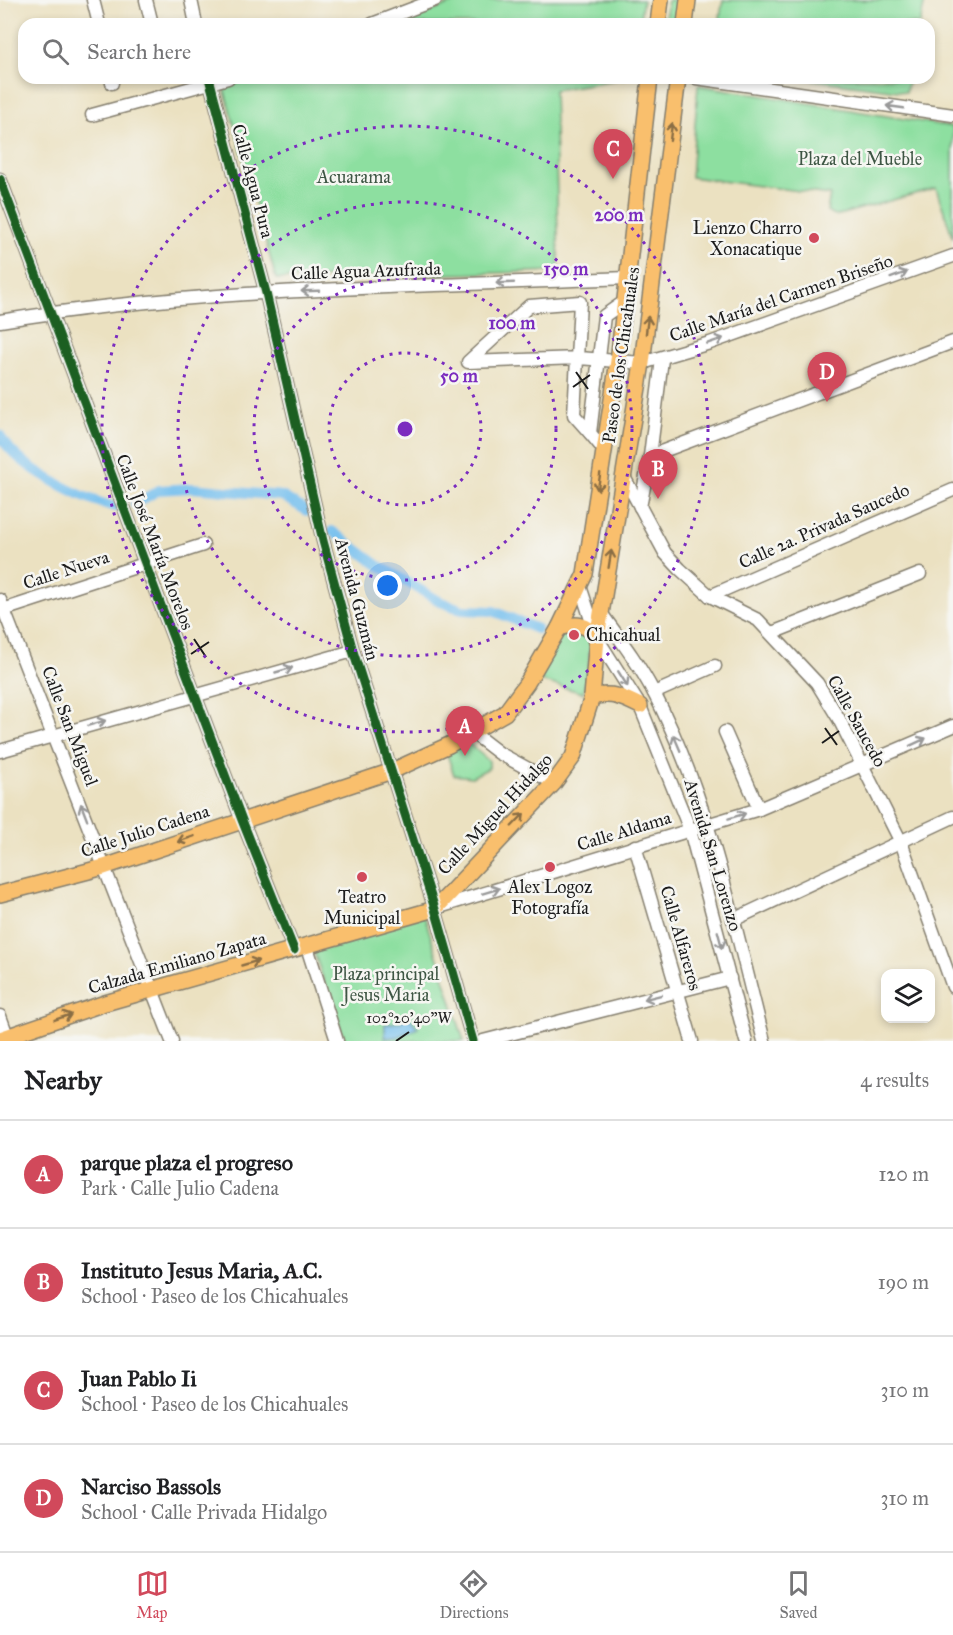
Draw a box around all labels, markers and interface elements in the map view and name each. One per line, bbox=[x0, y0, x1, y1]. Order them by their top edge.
search box bbox=[18, 18, 935, 84]
icon: search bbox=[39, 35, 72, 68]
text: Search here bbox=[87, 38, 191, 65]
one-way arrow bbox=[886, 101, 905, 112]
street label: Calle Agua Pura bbox=[226, 122, 279, 241]
one-way arrow bbox=[666, 122, 677, 142]
pin: C bbox=[594, 130, 632, 179]
park label: Plaza del Mueble bbox=[798, 148, 922, 170]
park label: Acuarama bbox=[316, 166, 391, 188]
text: 200 m bbox=[595, 204, 644, 226]
place label: Lienzo Charro Xonacatique bbox=[693, 217, 802, 261]
marker: Lienzo Charro Xonacatique bbox=[807, 231, 821, 245]
street label: Calle María del Carmen Briseño bbox=[666, 249, 896, 347]
street label: Calle Agua Azufrada bbox=[291, 257, 442, 286]
text: 150 m bbox=[544, 258, 589, 280]
street label: Paseo de los Chicahuales bbox=[598, 265, 644, 445]
one-way arrow bbox=[889, 269, 908, 280]
one-way arrow bbox=[495, 277, 515, 289]
one-way arrow bbox=[301, 286, 321, 297]
text: 100 m bbox=[489, 312, 536, 334]
one-way arrow bbox=[642, 316, 653, 336]
one-way arrow bbox=[705, 334, 724, 345]
pin: D bbox=[808, 352, 846, 402]
text: 50 m bbox=[440, 365, 479, 387]
centre of rings bbox=[395, 419, 415, 439]
pin: B bbox=[638, 450, 678, 499]
street label: Calle José María Morelos bbox=[110, 451, 199, 633]
one-way arrow bbox=[594, 471, 605, 491]
street label: Calle 2a. Privada Saucedo bbox=[735, 478, 913, 574]
street label: Avenida Guzmán bbox=[330, 534, 384, 663]
street label: Calle Nueva bbox=[20, 546, 112, 594]
one-way arrow bbox=[604, 550, 615, 570]
your location bbox=[373, 571, 402, 600]
place label: Chicahual bbox=[586, 624, 660, 646]
marker: Chicahual bbox=[567, 628, 581, 642]
street label: Calle San Miguel bbox=[36, 663, 103, 789]
one-way arrow bbox=[274, 664, 293, 675]
one-way arrow bbox=[617, 670, 629, 687]
street label: Calle Saucedo bbox=[823, 671, 891, 771]
pin: A bbox=[446, 706, 484, 756]
one-way arrow bbox=[87, 717, 106, 728]
one-way arrow bbox=[671, 735, 682, 753]
one-way arrow bbox=[908, 736, 926, 747]
street label: Calle Miguel Hidalgo bbox=[433, 749, 558, 880]
street label: Avenida San Lorenzo bbox=[679, 775, 747, 934]
street label: Calle Julio Cadena bbox=[78, 800, 213, 863]
one-way arrow bbox=[77, 803, 88, 822]
street label: Calle Aldama bbox=[574, 806, 674, 856]
one-way arrow bbox=[727, 810, 746, 821]
one-way arrow bbox=[511, 813, 525, 828]
one-way arrow bbox=[177, 834, 196, 845]
marker: Alex Logoz Fotografía bbox=[543, 860, 557, 874]
marker: Teatro Municipal bbox=[355, 870, 369, 884]
place label: Alex Logoz Fotografía bbox=[507, 876, 592, 920]
street label: Calle Alfareros bbox=[656, 883, 706, 993]
one-way arrow bbox=[481, 885, 500, 896]
place label: Teatro Municipal bbox=[324, 886, 400, 929]
street label: Calzada Emiliano Zapata bbox=[86, 927, 269, 999]
one-way arrow bbox=[715, 930, 726, 949]
one-way arrow bbox=[240, 957, 259, 968]
park label: Plaza principal Jesus Maria bbox=[333, 963, 440, 1007]
map controls bbox=[881, 969, 935, 1023]
button: layers bbox=[881, 969, 935, 1023]
one-way arrow bbox=[644, 992, 663, 1003]
text: 102°20'40"W bbox=[366, 1009, 453, 1027]
one-way arrow bbox=[53, 1011, 72, 1022]
text: Nearby bbox=[24, 1064, 102, 1096]
text: 4 results bbox=[860, 1068, 929, 1092]
text: parque plaza el progreso bbox=[81, 1149, 293, 1176]
text: A bbox=[37, 1162, 50, 1186]
text: 120 m bbox=[878, 1162, 929, 1186]
text: Park · Calle Julio Cadena bbox=[81, 1176, 279, 1200]
text: Instituto Jesus Maria, A.C. bbox=[81, 1257, 322, 1284]
text: B bbox=[37, 1270, 50, 1294]
text: 190 m bbox=[878, 1270, 929, 1294]
text: School · Paseo de los Chicahuales bbox=[81, 1284, 348, 1308]
text: Juan Pablo Ii bbox=[81, 1365, 196, 1392]
text: C bbox=[37, 1378, 50, 1402]
text: 310 m bbox=[880, 1378, 929, 1402]
text: School · Paseo de los Chicahuales bbox=[81, 1392, 348, 1416]
text: Narciso Bassols bbox=[81, 1473, 221, 1500]
text: D bbox=[36, 1486, 51, 1510]
text: 310 m bbox=[880, 1486, 929, 1510]
text: School · Calle Privada Hidalgo bbox=[81, 1500, 327, 1524]
tab: Map bbox=[136, 1567, 169, 1622]
tab: Directions bbox=[440, 1567, 508, 1622]
tab: Saved bbox=[779, 1567, 817, 1622]

